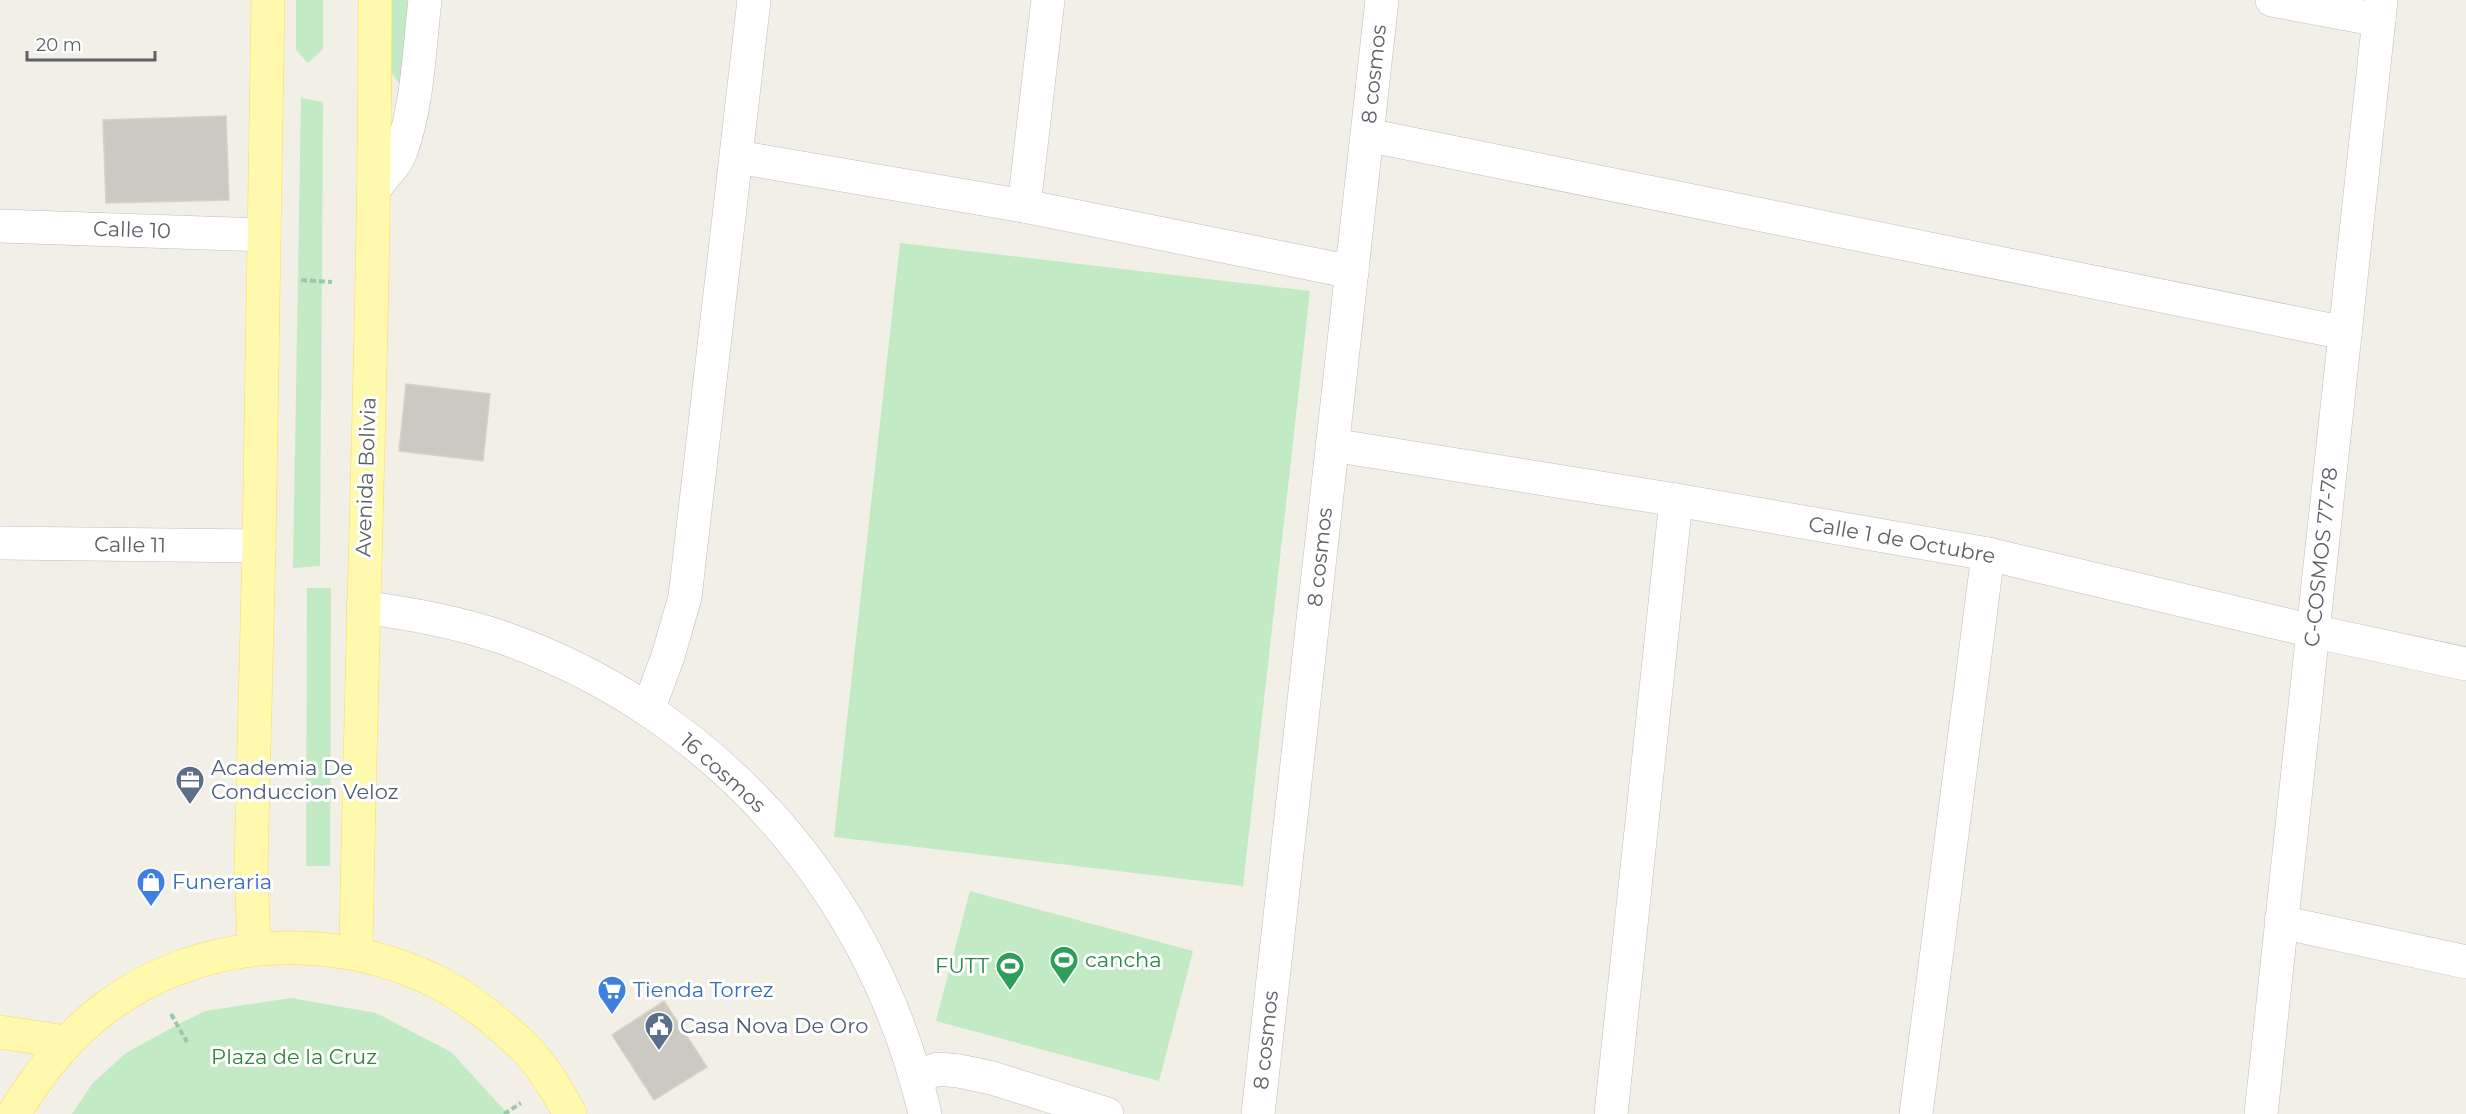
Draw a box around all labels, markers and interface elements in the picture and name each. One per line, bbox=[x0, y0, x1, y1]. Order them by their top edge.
street label: 8 cosmos bbox=[1356, 23, 1391, 125]
scale bar bbox=[27, 24, 154, 62]
text: 20 m bbox=[36, 34, 82, 56]
street label: Calle 10 bbox=[93, 216, 171, 243]
street label: Avenida Bolivia bbox=[350, 397, 381, 557]
street label: C-COSMOS 77-78 bbox=[2299, 466, 2342, 648]
street label: 8 cosmos bbox=[1302, 506, 1337, 608]
street label: Calle 1 de Octubre bbox=[1807, 511, 1998, 568]
street label: Calle 11 bbox=[94, 531, 166, 558]
street label: 16 cosmos bbox=[675, 728, 771, 818]
place label: Academia De Conduccion Veloz bbox=[211, 755, 398, 804]
office icon: Academia De Conduccion Veloz bbox=[174, 764, 206, 806]
shop icon: Funeraria bbox=[135, 866, 167, 908]
place label: Funeraria bbox=[172, 869, 272, 894]
sports icon: cancha bbox=[1048, 944, 1080, 986]
place label: cancha bbox=[1085, 947, 1162, 972]
sports icon: FUTT bbox=[994, 950, 1026, 992]
place label: FUTT bbox=[935, 953, 989, 978]
supermarket icon: Tienda Torrez bbox=[596, 974, 628, 1016]
place label: Tienda Torrez bbox=[633, 977, 774, 1002]
street label: 8 cosmos bbox=[1248, 989, 1283, 1091]
public building icon: Casa Nova De Oro bbox=[643, 1010, 675, 1052]
place label: Casa Nova De Oro bbox=[680, 1013, 869, 1038]
park label: Plaza de la Cruz bbox=[211, 1044, 377, 1069]

